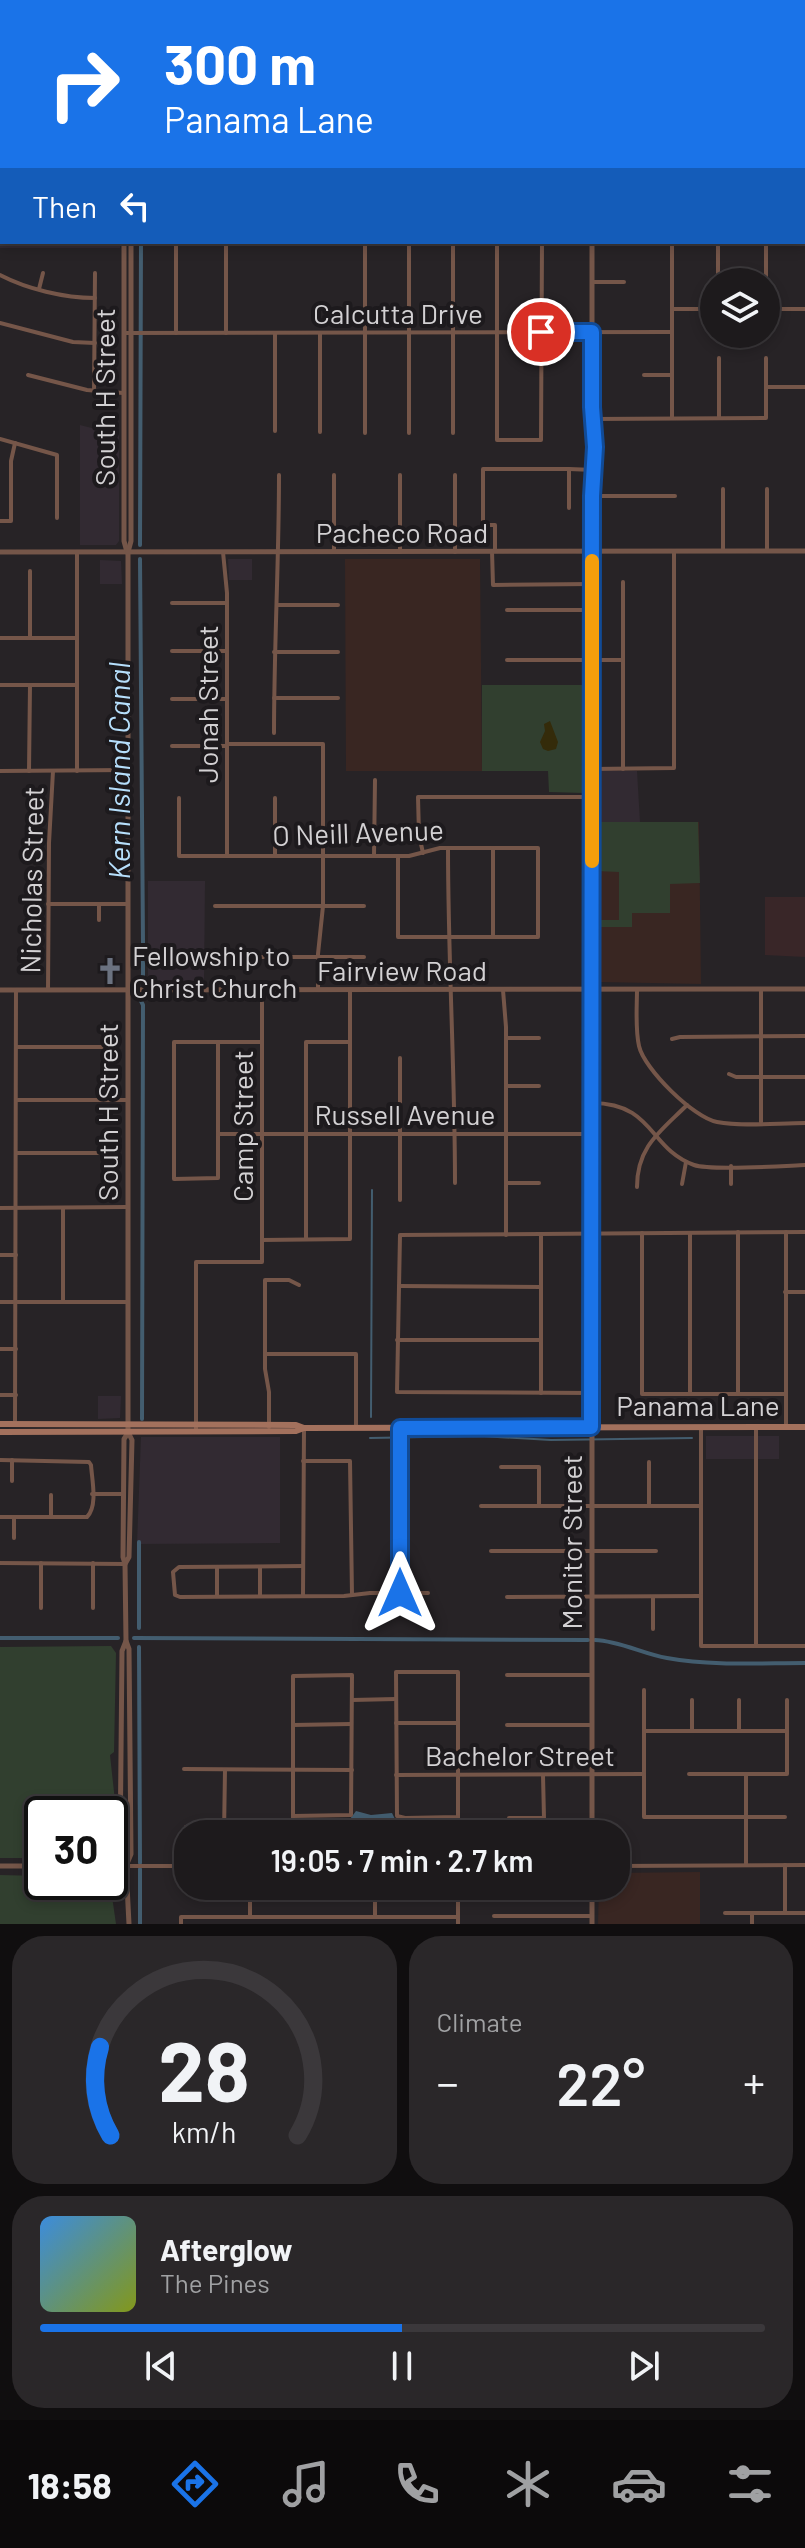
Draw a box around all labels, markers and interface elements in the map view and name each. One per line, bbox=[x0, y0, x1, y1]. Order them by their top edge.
text: 300 m bbox=[164, 29, 316, 96]
icon: right bbox=[32, 32, 136, 136]
text: Panama Lane bbox=[164, 97, 374, 140]
icon: left bbox=[113, 184, 157, 228]
text: Then bbox=[32, 188, 97, 224]
map controls bbox=[700, 268, 780, 348]
button: layers bbox=[700, 268, 780, 348]
street label: Calcutta Drive bbox=[313, 296, 483, 330]
pin bbox=[507, 298, 575, 366]
street label: South H Street bbox=[87, 308, 121, 486]
icon: arrive bbox=[519, 310, 563, 354]
street label: Pacheco Road bbox=[316, 515, 488, 549]
street label: Jonah Street bbox=[190, 625, 224, 783]
water label: Kern Island Canal bbox=[100, 662, 136, 880]
street label: Nicholas Street bbox=[12, 786, 50, 974]
street label: O Neill Avenue bbox=[272, 812, 444, 852]
place label: Fellowship to Christ Church bbox=[132, 938, 297, 1004]
street label: Fairview Road bbox=[317, 953, 487, 987]
church icon: Fellowship to Christ Church bbox=[95, 956, 125, 986]
street label: South H Street bbox=[90, 1023, 124, 1201]
street label: Camp Street bbox=[225, 1050, 259, 1202]
street label: Russell Avenue bbox=[314, 1097, 496, 1131]
street label: Panama Lane bbox=[616, 1388, 780, 1422]
street label: Monitor Street bbox=[554, 1455, 588, 1629]
position arrow bbox=[358, 1551, 442, 1635]
street label: Bachelor Street bbox=[425, 1738, 615, 1772]
speed limit sign: 30 bbox=[24, 1796, 128, 1900]
text: 19:05 · 7 min · 2.7 km bbox=[271, 1842, 533, 1878]
text: Climate bbox=[437, 2006, 523, 2037]
text: 28 bbox=[158, 2019, 250, 2119]
text: 22° bbox=[556, 2046, 645, 2118]
text: − bbox=[437, 2055, 459, 2108]
text: + bbox=[743, 2055, 765, 2108]
text: km/h bbox=[172, 2114, 237, 2149]
text: Afterglow bbox=[160, 2231, 293, 2267]
text: The Pines bbox=[160, 2267, 270, 2298]
icon: previous bbox=[139, 2344, 183, 2388]
icon: pause bbox=[380, 2344, 424, 2388]
icon: next bbox=[622, 2344, 666, 2388]
icon: directions bbox=[167, 2456, 223, 2512]
icon: music bbox=[278, 2456, 334, 2512]
icon: phone bbox=[389, 2456, 445, 2512]
icon: climate bbox=[500, 2456, 556, 2512]
icon: car bbox=[611, 2456, 667, 2512]
icon: filters bbox=[722, 2456, 778, 2512]
text: 18:58 bbox=[27, 2463, 112, 2506]

